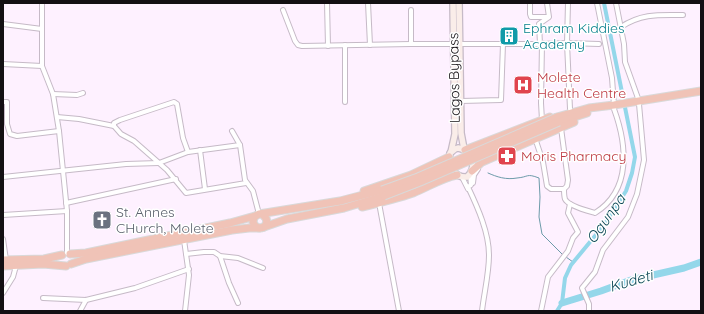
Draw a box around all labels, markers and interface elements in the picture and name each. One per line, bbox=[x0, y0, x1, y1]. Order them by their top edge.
place label: Ephram Kiddies Academy bbox=[523, 19, 625, 53]
building icon: Ephram Kiddies Academy bbox=[498, 25, 520, 47]
street label: Lagos Bypass bbox=[444, 33, 464, 123]
place label: Molete Health Centre bbox=[537, 68, 626, 102]
hospital icon: Molete Health Centre bbox=[512, 74, 534, 96]
pharmacy icon: Moris Pharmacy bbox=[496, 145, 518, 167]
place label: Moris Pharmacy bbox=[521, 147, 626, 165]
water label: Ogunpa bbox=[582, 190, 630, 247]
place label: St. Annes CHurch, Molete bbox=[116, 203, 214, 237]
church icon: St. Annes CHurch, Molete bbox=[91, 209, 113, 231]
water label: Kudeti bbox=[607, 265, 657, 296]

